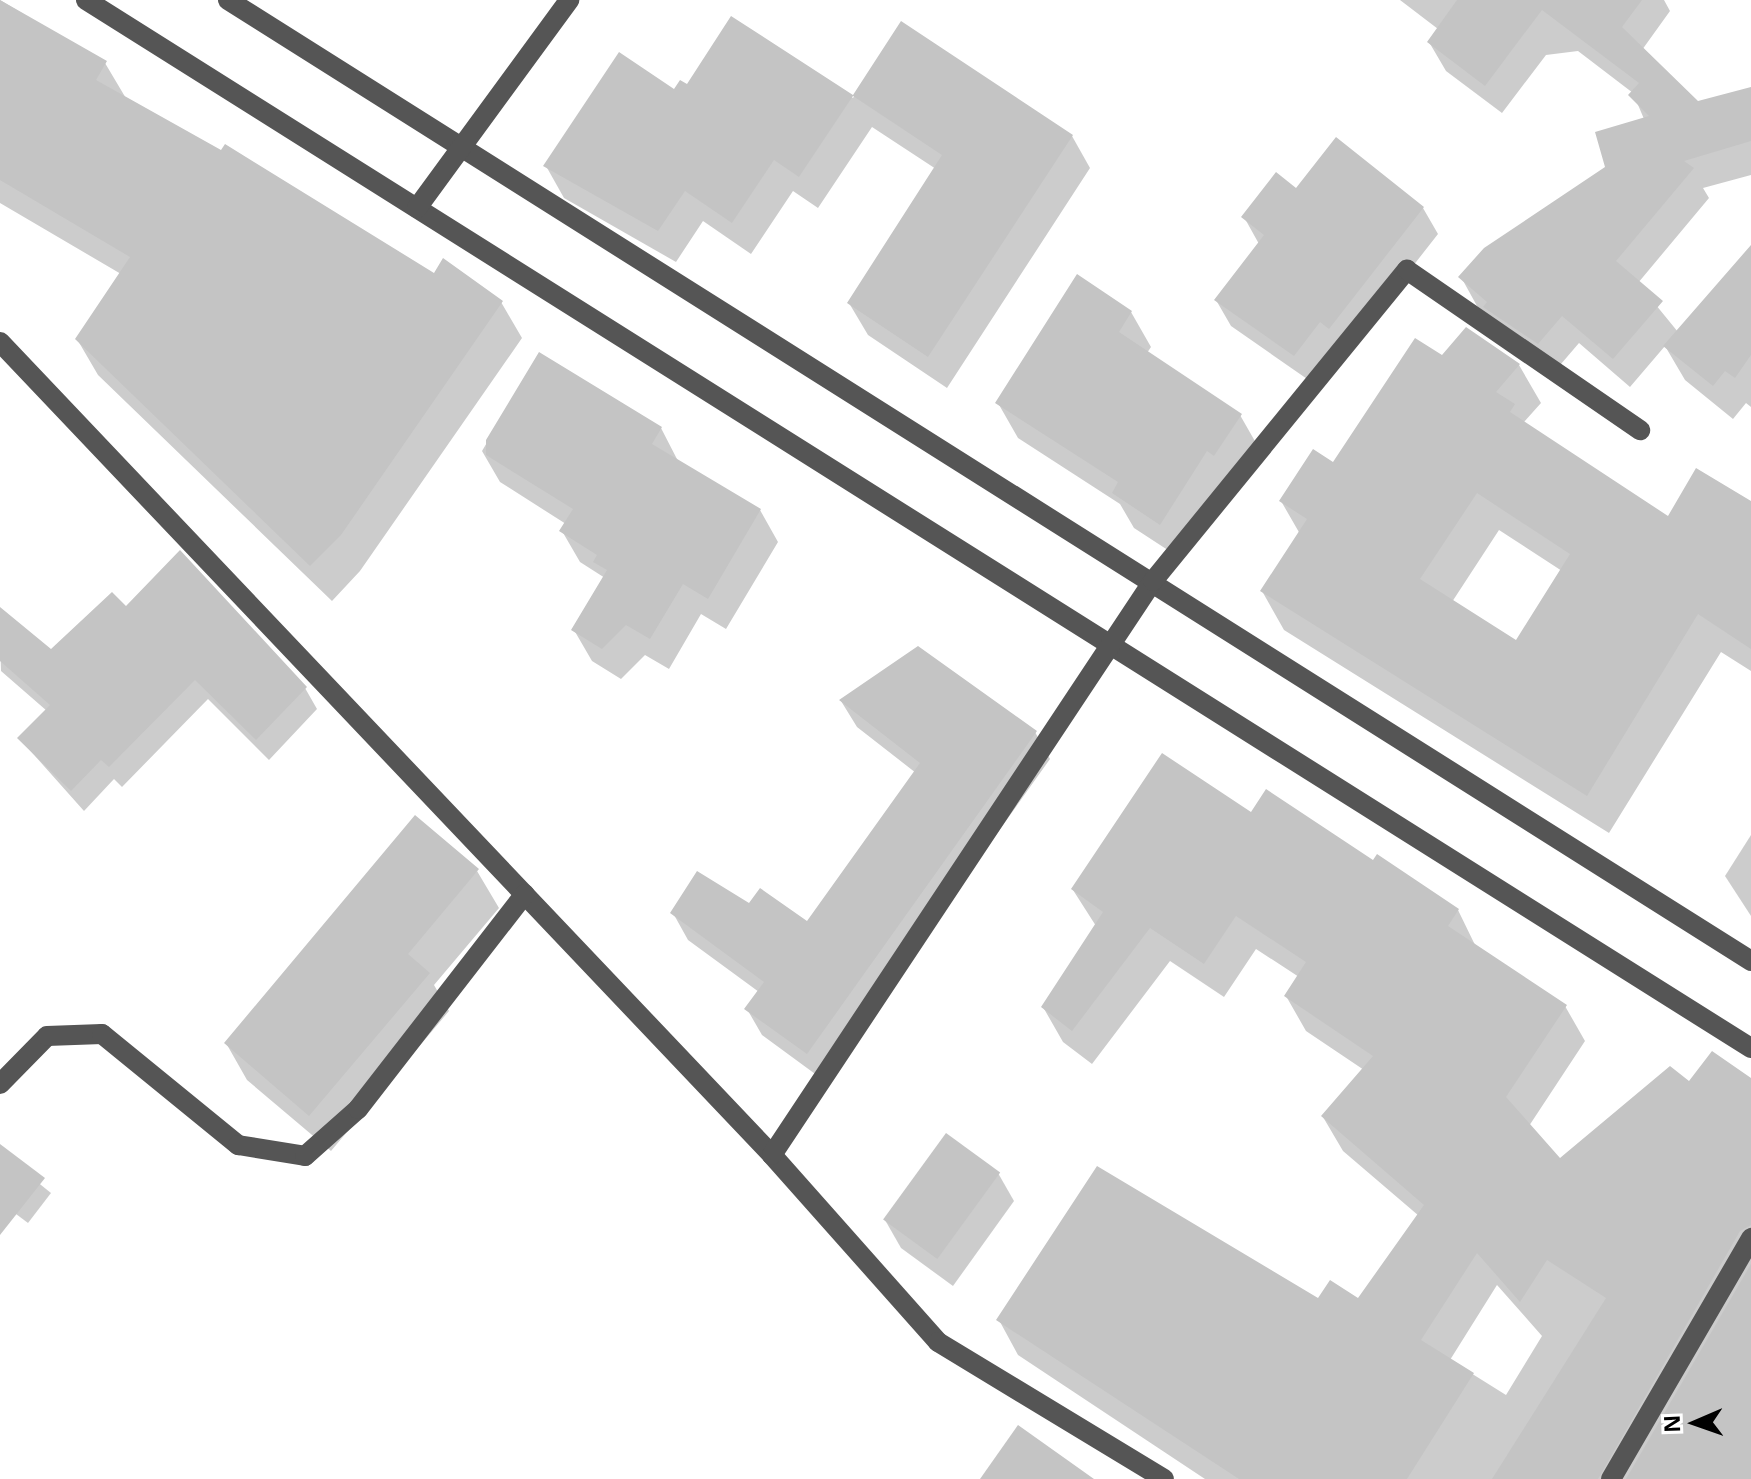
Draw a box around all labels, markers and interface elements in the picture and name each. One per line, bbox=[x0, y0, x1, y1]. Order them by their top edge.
north arrow bbox=[1655, 1383, 1735, 1463]
text: N bbox=[1656, 1414, 1686, 1433]

